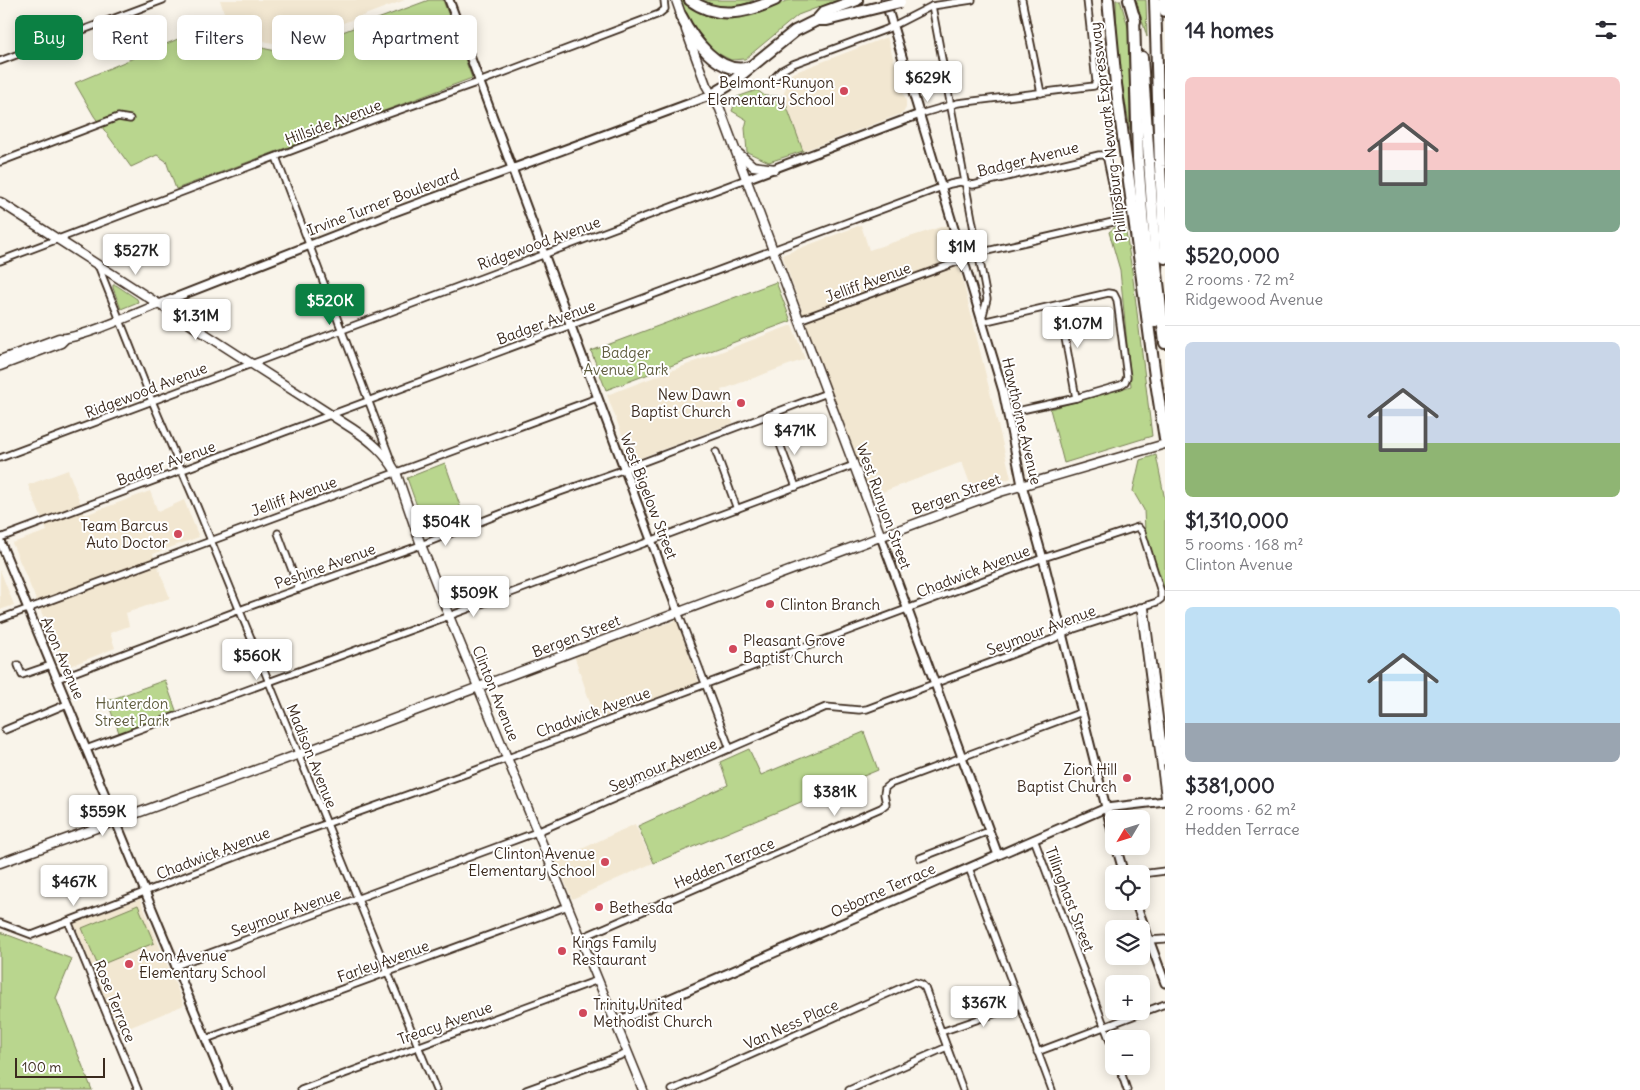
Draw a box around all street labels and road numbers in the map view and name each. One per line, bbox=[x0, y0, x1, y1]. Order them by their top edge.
street label: Phillipsburg-Newark Expressway bbox=[1085, 21, 1131, 243]
street label: Hillside Avenue bbox=[282, 95, 384, 149]
street label: Badger Avenue bbox=[975, 137, 1081, 181]
street label: Irvine Turner Boulevard bbox=[305, 164, 462, 240]
street label: Ridgewood Avenue bbox=[475, 212, 603, 274]
street label: Jelliff Avenue bbox=[823, 258, 913, 306]
street label: Badger Avenue bbox=[494, 295, 598, 349]
street label: Hawthorne Avenue bbox=[998, 356, 1046, 486]
street label: Ridgewood Avenue bbox=[82, 358, 210, 422]
street label: West Bigelow Street bbox=[616, 430, 682, 562]
street label: Badger Avenue bbox=[114, 436, 218, 490]
street label: West Runyon Street bbox=[852, 440, 916, 572]
street label: Bergen Street bbox=[909, 469, 1003, 519]
street label: Jelliff Avenue bbox=[249, 472, 339, 520]
street label: Peshine Avenue bbox=[272, 539, 378, 593]
street label: Chadwick Avenue bbox=[914, 541, 1032, 601]
street label: Seymour Avenue bbox=[984, 600, 1098, 660]
street label: Bergen Street bbox=[529, 611, 623, 661]
street label: Avon Avenue bbox=[37, 614, 89, 702]
street label: Clinton Avenue bbox=[468, 643, 524, 743]
street label: Chadwick Avenue bbox=[533, 683, 653, 741]
street label: Madison Avenue bbox=[282, 701, 342, 811]
street label: Seymour Avenue bbox=[606, 734, 720, 796]
street label: Chadwick Avenue bbox=[154, 823, 272, 883]
street label: Hedden Terrace bbox=[671, 833, 777, 893]
street label: Tillinghast Street bbox=[1041, 844, 1099, 954]
street label: Osborne Terrace bbox=[828, 858, 938, 922]
street label: Seymour Avenue bbox=[229, 883, 343, 941]
street label: Farley Avenue bbox=[335, 936, 431, 986]
street label: Rose Terrace bbox=[90, 957, 140, 1045]
street label: Van Ness Place bbox=[741, 995, 841, 1053]
street label: Treacy Avenue bbox=[395, 997, 495, 1049]

